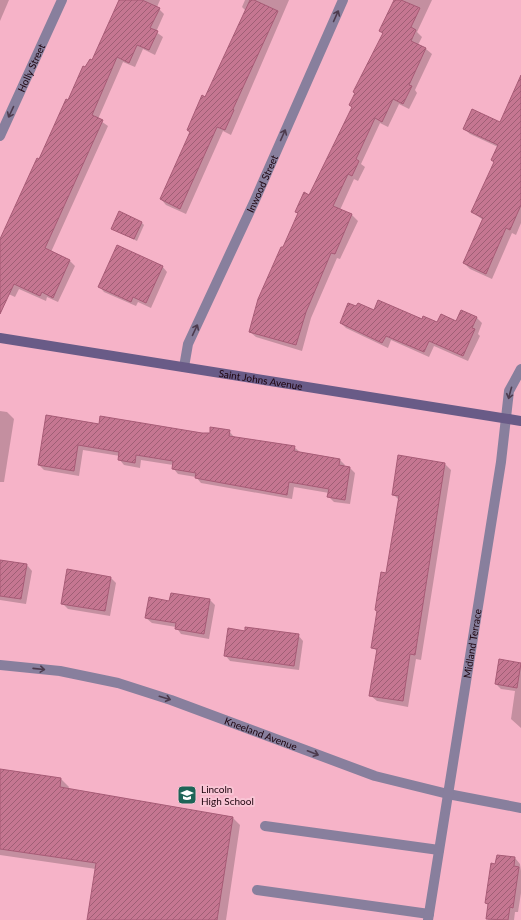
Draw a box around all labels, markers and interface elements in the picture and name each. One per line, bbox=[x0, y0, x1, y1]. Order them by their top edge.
one-way arrow bbox=[333, 11, 340, 23]
street label: Holly Street bbox=[15, 41, 47, 94]
one-way arrow bbox=[7, 105, 14, 117]
one-way arrow bbox=[280, 130, 288, 142]
street label: Inwood Street bbox=[244, 153, 280, 214]
one-way arrow bbox=[192, 324, 199, 336]
street label: Saint Johns Avenue bbox=[218, 367, 304, 392]
one-way arrow bbox=[506, 386, 513, 399]
street label: Midland Terrace bbox=[461, 608, 484, 679]
one-way arrow bbox=[32, 665, 45, 673]
one-way arrow bbox=[159, 695, 172, 702]
street label: Kneeland Avenue bbox=[223, 714, 299, 752]
one-way arrow bbox=[307, 750, 320, 757]
place label: Lincoln High School bbox=[201, 783, 254, 807]
school or university icon: Lincoln High School bbox=[176, 784, 198, 806]

